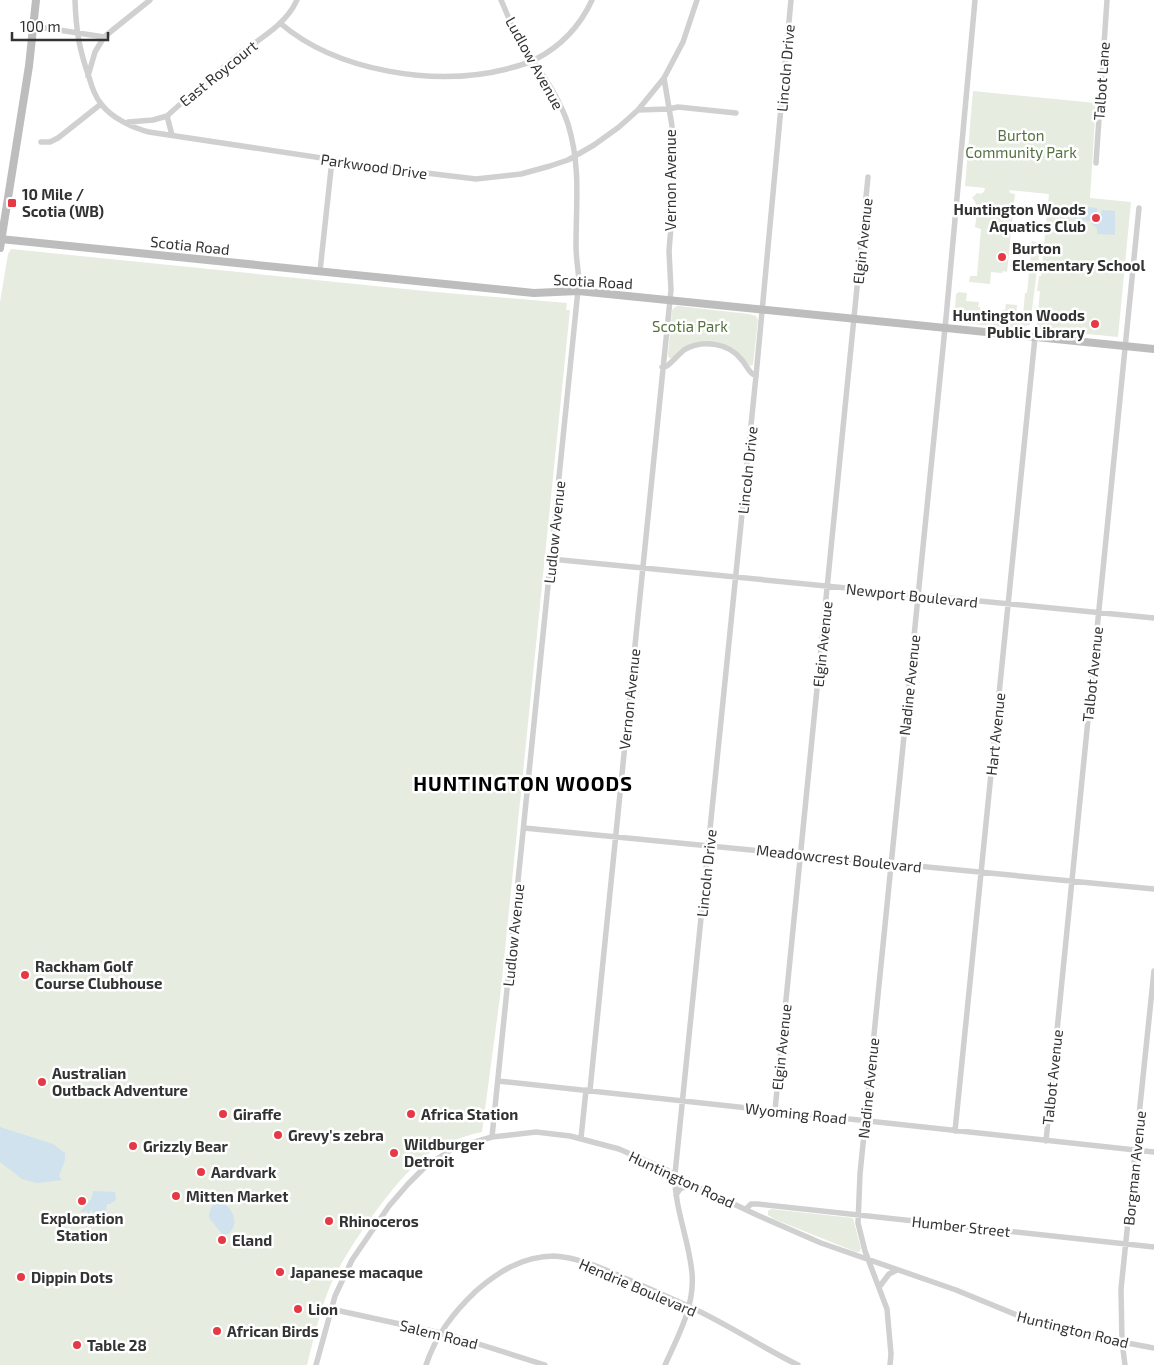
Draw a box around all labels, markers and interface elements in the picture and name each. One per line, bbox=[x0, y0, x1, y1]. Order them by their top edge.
scale bar bbox=[12, 10, 109, 42]
street label: Ludlow Avenue bbox=[502, 14, 568, 112]
text: 100 m bbox=[20, 17, 61, 35]
street label: Lincoln Drive bbox=[772, 23, 798, 113]
street label: East Roycourt bbox=[175, 36, 261, 110]
street label: Talbot Lane bbox=[1089, 41, 1113, 121]
park label: Burton Community Park bbox=[965, 126, 1077, 161]
street label: Vernon Avenue bbox=[661, 129, 679, 231]
street label: Parkwood Drive bbox=[319, 150, 429, 182]
place label: 10 Mile / Scotia (WB) bbox=[22, 185, 104, 220]
marker: 10 Mile / Scotia (WB) bbox=[6, 197, 18, 209]
street label: Elgin Avenue bbox=[849, 197, 875, 285]
place label: Huntington Woods Aquatics Club bbox=[954, 200, 1086, 235]
marker: Huntington Woods Aquatics Club bbox=[1090, 212, 1102, 224]
street label: Scotia Road bbox=[149, 232, 231, 258]
place label: Burton Elementary School bbox=[1012, 239, 1145, 275]
marker: Burton Elementary School bbox=[996, 251, 1008, 263]
street label: Scotia Road bbox=[553, 270, 633, 292]
place label: Huntington Woods Public Library bbox=[953, 306, 1086, 342]
park label: Scotia Park bbox=[652, 317, 728, 335]
marker: Huntington Woods Public Library bbox=[1089, 318, 1101, 330]
street label: Lincoln Drive bbox=[733, 425, 761, 515]
street label: Ludlow Avenue bbox=[540, 480, 568, 584]
street label: Newport Boulevard bbox=[845, 579, 979, 611]
street label: Elgin Avenue bbox=[809, 600, 835, 688]
street label: Talbot Avenue bbox=[1078, 625, 1106, 723]
street label: Nadine Avenue bbox=[895, 634, 923, 736]
street label: Vernon Avenue bbox=[615, 647, 643, 751]
street label: Hart Avenue bbox=[982, 692, 1008, 776]
district label: HUNTINGTON WOODS bbox=[413, 771, 633, 795]
street label: Lincoln Drive bbox=[692, 828, 720, 918]
street label: Meadowcrest Boulevard bbox=[755, 840, 923, 876]
street label: Ludlow Avenue bbox=[499, 883, 527, 987]
place label: Rackham Golf Course Clubhouse bbox=[35, 957, 162, 992]
marker: Rackham Golf Course Clubhouse bbox=[19, 969, 31, 981]
street label: Elgin Avenue bbox=[768, 1003, 794, 1091]
street label: Talbot Avenue bbox=[1038, 1028, 1066, 1126]
street label: Nadine Avenue bbox=[854, 1037, 882, 1139]
place label: Australian Outback Adventure bbox=[52, 1064, 188, 1099]
marker: Australian Outback Adventure bbox=[36, 1076, 48, 1088]
street label: Wyoming Road bbox=[744, 1099, 848, 1127]
place label: Giraffe bbox=[233, 1105, 282, 1123]
place label: Africa Station bbox=[421, 1105, 518, 1123]
marker: Giraffe bbox=[217, 1108, 229, 1120]
marker: Africa Station bbox=[405, 1108, 417, 1120]
street label: Borgman Avenue bbox=[1119, 1110, 1149, 1226]
place label: Grevy's zebra bbox=[288, 1126, 384, 1145]
marker: Grevy's zebra bbox=[272, 1129, 284, 1141]
place label: Wildburger Detroit bbox=[404, 1135, 485, 1170]
place label: Grizzly Bear bbox=[143, 1137, 229, 1156]
marker: Grizzly Bear bbox=[127, 1140, 139, 1152]
marker: Wildburger Detroit bbox=[388, 1147, 400, 1159]
street label: Huntington Road bbox=[626, 1147, 738, 1211]
place label: Aardvark bbox=[211, 1163, 277, 1181]
marker: Aardvark bbox=[195, 1166, 207, 1178]
place label: Mitten Market bbox=[186, 1187, 288, 1205]
marker: Mitten Market bbox=[170, 1190, 182, 1202]
marker: Exploration Station bbox=[76, 1195, 88, 1207]
place label: Exploration Station bbox=[40, 1209, 124, 1244]
place label: Rhinoceros bbox=[339, 1212, 419, 1230]
street label: Humber Street bbox=[911, 1212, 1011, 1240]
marker: Rhinoceros bbox=[323, 1215, 335, 1227]
place label: Eland bbox=[232, 1231, 272, 1249]
marker: Eland bbox=[216, 1234, 228, 1246]
street label: Hendrie Boulevard bbox=[577, 1254, 699, 1320]
place label: Japanese macaque bbox=[290, 1263, 423, 1281]
marker: Japanese macaque bbox=[274, 1266, 286, 1278]
place label: Dippin Dots bbox=[31, 1268, 113, 1286]
marker: Dippin Dots bbox=[15, 1271, 27, 1283]
place label: Lion bbox=[308, 1300, 338, 1318]
marker: Lion bbox=[292, 1303, 304, 1315]
street label: Huntington Road bbox=[1015, 1306, 1131, 1352]
street label: Salem Road bbox=[398, 1316, 480, 1352]
place label: African Birds bbox=[227, 1322, 319, 1340]
marker: African Birds bbox=[211, 1325, 223, 1337]
place label: Table 28 bbox=[87, 1336, 147, 1354]
marker: Table 28 bbox=[71, 1339, 83, 1351]

